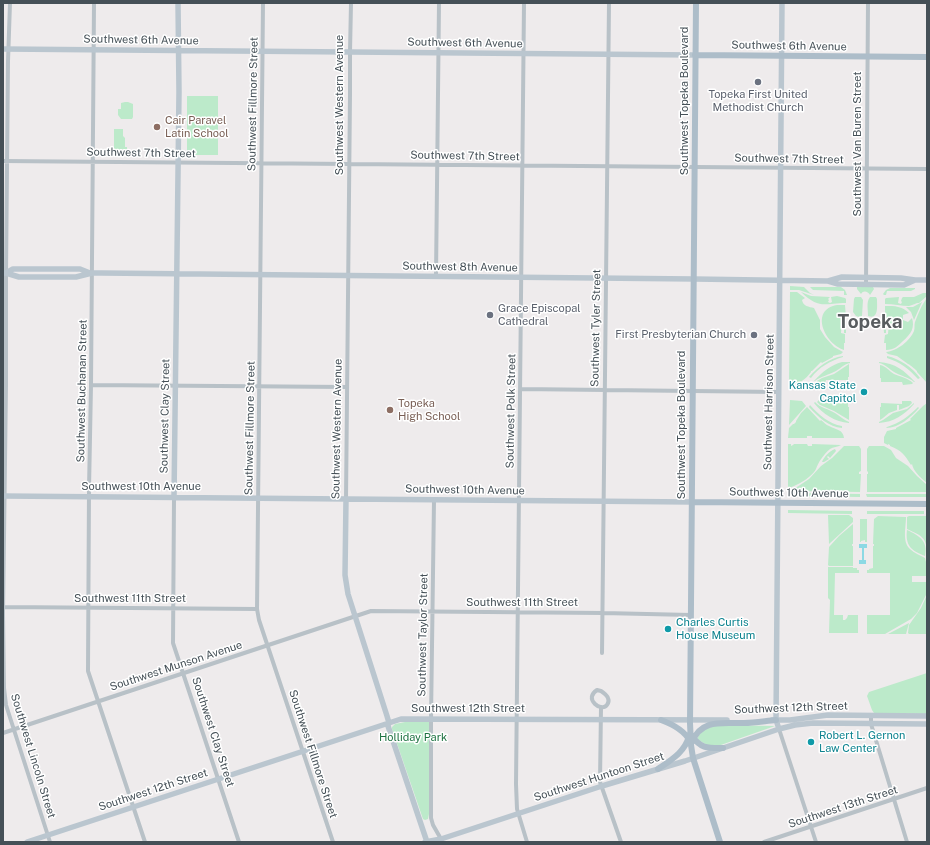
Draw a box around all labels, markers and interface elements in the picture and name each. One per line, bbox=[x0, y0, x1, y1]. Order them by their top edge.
street label: Southwest Topeka Boulevard bbox=[678, 27, 692, 175]
street label: Southwest 6th Avenue bbox=[83, 32, 199, 48]
street label: Southwest Western Avenue bbox=[333, 35, 347, 175]
street label: Southwest 6th Avenue bbox=[407, 35, 523, 51]
street label: Southwest Fillmore Street bbox=[245, 37, 261, 171]
street label: Southwest 6th Avenue bbox=[731, 38, 847, 54]
street label: Southwest Van Buren Street bbox=[851, 72, 865, 216]
marker: Topeka First United Methodist Church bbox=[753, 77, 763, 87]
place label: Topeka First United Methodist Church bbox=[708, 88, 808, 114]
place label: Cair Paravel Latin School bbox=[165, 114, 229, 140]
marker: Cair Paravel Latin School bbox=[152, 122, 162, 132]
street label: Southwest 7th Street bbox=[86, 145, 196, 161]
street label: Southwest 7th Street bbox=[410, 148, 520, 164]
street label: Southwest 7th Street bbox=[734, 151, 844, 167]
street label: Southwest 8th Avenue bbox=[402, 259, 518, 275]
street label: Southwest Tyler Street bbox=[588, 269, 604, 387]
place label: Grace Episcopal Cathedral bbox=[498, 302, 581, 328]
marker: Grace Episcopal Cathedral bbox=[485, 310, 495, 320]
district label: Topeka bbox=[837, 311, 903, 333]
street label: Southwest Buchanan Street bbox=[74, 319, 90, 463]
place label: First Presbyterian Church bbox=[615, 328, 746, 342]
marker: First Presbyterian Church bbox=[749, 330, 759, 340]
street label: Southwest Harrison Street bbox=[761, 334, 777, 470]
street label: Southwest Topeka Boulevard bbox=[675, 351, 689, 499]
street label: Southwest Polk Street bbox=[503, 353, 519, 469]
street label: Southwest Clay Street bbox=[157, 358, 173, 474]
street label: Southwest Western Avenue bbox=[329, 359, 345, 499]
street label: Southwest Fillmore Street bbox=[242, 361, 258, 495]
place label: Kansas State Capitol bbox=[789, 379, 856, 405]
marker: Kansas State Capitol bbox=[859, 387, 869, 397]
place label: Topeka High School bbox=[398, 397, 460, 423]
marker: Topeka High School bbox=[385, 405, 395, 415]
street label: Southwest 10th Avenue bbox=[81, 480, 201, 494]
street label: Southwest 10th Avenue bbox=[405, 482, 525, 498]
street label: Southwest 10th Avenue bbox=[729, 485, 849, 501]
street label: Southwest Taylor Street bbox=[415, 573, 431, 697]
street label: Southwest 11th Street bbox=[74, 592, 186, 606]
street label: Southwest 11th Street bbox=[466, 596, 578, 610]
place label: Charles Curtis House Museum bbox=[676, 616, 755, 642]
marker: Charles Curtis House Museum bbox=[663, 624, 673, 634]
street label: Southwest Munson Avenue bbox=[108, 638, 244, 694]
street label: Southwest Clay Street bbox=[189, 675, 237, 789]
street label: Southwest Fillmore Street bbox=[286, 688, 340, 820]
street label: Southwest Lincoln Street bbox=[8, 692, 58, 820]
street label: Southwest 12th Street bbox=[734, 699, 848, 717]
street label: Southwest 12th Street bbox=[411, 702, 525, 716]
place label: Robert L. Gernon Law Center bbox=[819, 729, 905, 755]
park label: Holliday Park bbox=[379, 731, 447, 745]
marker: Robert L. Gernon Law Center bbox=[806, 737, 816, 747]
street label: Southwest Huntoon Street bbox=[532, 750, 666, 804]
street label: Southwest 12th Street bbox=[97, 766, 209, 814]
street label: Southwest 13th Street bbox=[787, 783, 899, 831]

